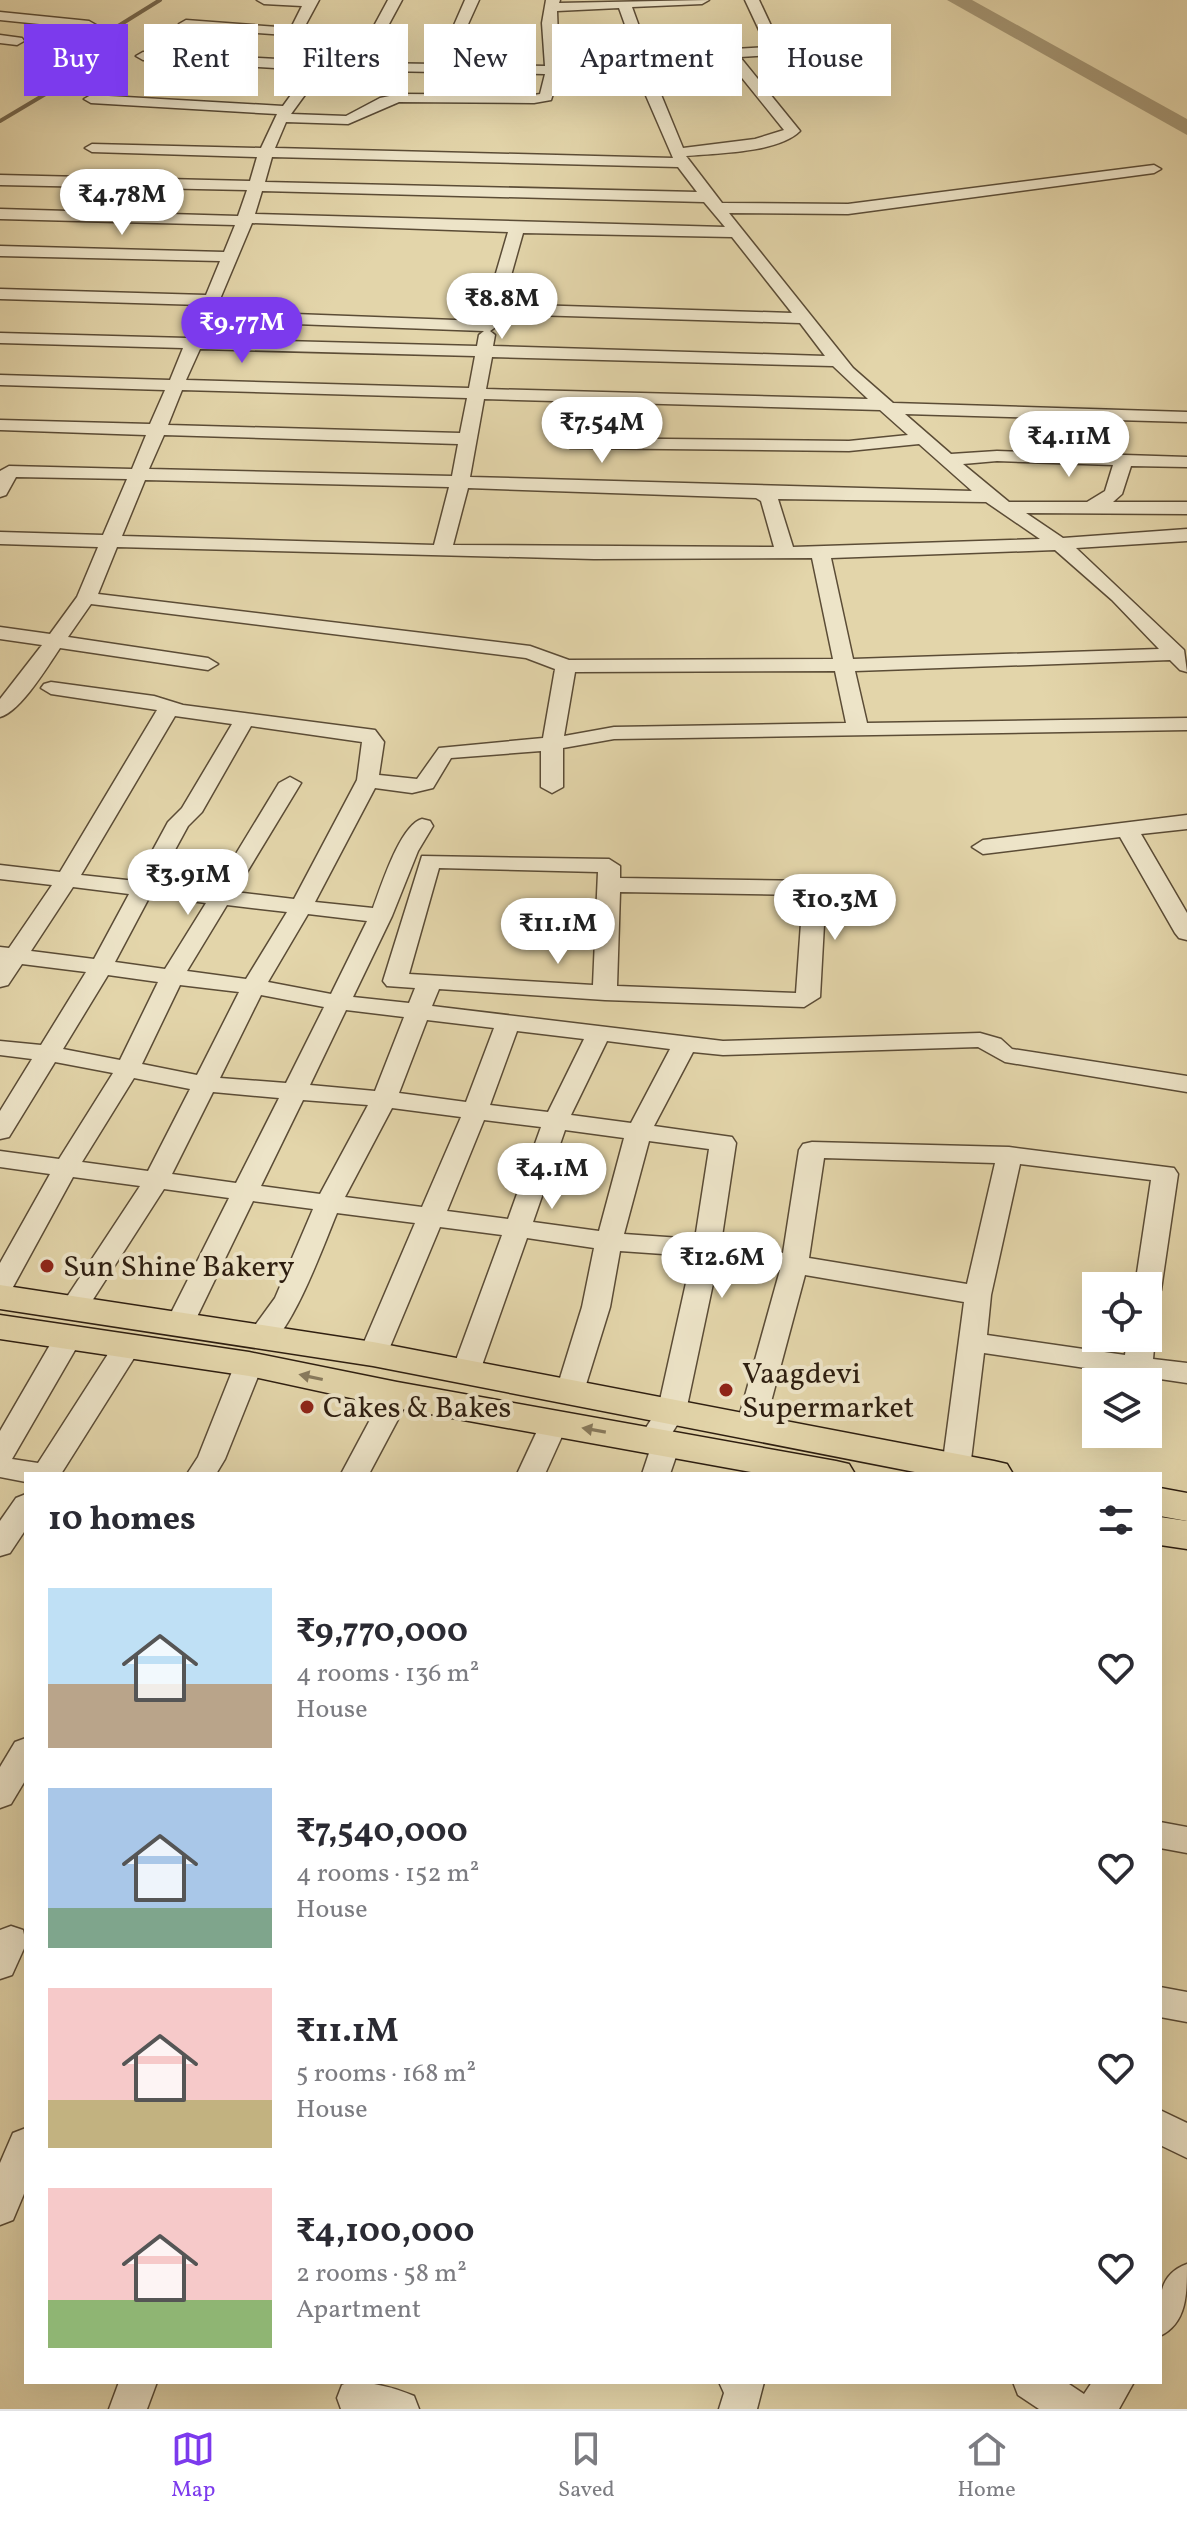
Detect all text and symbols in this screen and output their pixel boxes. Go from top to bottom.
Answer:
chip: Buy [24,24,128,96]
chip: Rent [144,24,258,96]
chip: Filters [274,24,408,96]
chip: New [424,24,536,96]
chip: Apartment [552,24,742,96]
chip: House [758,24,891,96]
pin: ₹4.78M [57,169,187,237]
text: ₹4.78M [78,177,166,213]
pin: ₹8.8M [446,273,558,341]
text: ₹8.8M [465,281,539,317]
pin: ₹9.77M [177,297,307,365]
text: ₹9.77M [199,305,285,341]
pin: ₹7.54M [537,397,667,465]
text: ₹7.54M [560,405,644,441]
pin: ₹4.11M [1004,411,1134,479]
text: ₹4.11M [1027,419,1111,455]
pin: ₹3.91M [123,849,253,917]
text: ₹3.91M [146,857,231,893]
pin: ₹10.3M [770,874,900,942]
text: ₹10.3M [792,882,878,918]
pin: ₹11.1M [493,898,623,966]
text: ₹11.1M [519,906,597,942]
pin: ₹4.1M [496,1143,608,1211]
text: ₹4.1M [515,1151,589,1187]
pin: ₹12.6M [657,1232,787,1300]
text: ₹12.6M [679,1240,765,1276]
place label: Sun Shine Bakery [63,1247,295,1289]
marker: Sun Shine Bakery [38,1257,56,1275]
map controls [1082,1272,1162,1448]
button: locate [1082,1272,1162,1352]
place label: Vaagdevi Supermarket [742,1354,914,1430]
button: layers [1082,1368,1162,1448]
one-way arrow [299,1370,324,1383]
marker: Vaagdevi Supermarket [717,1381,735,1399]
place label: Cakes & Bakes [323,1388,511,1430]
marker: Cakes & Bakes [298,1398,316,1416]
one-way arrow [581,1424,606,1436]
text: 10 homes [48,1497,196,1544]
icon: filters [1094,1498,1138,1542]
text: ₹9,770,000 [296,1609,468,1656]
icon: home [112,1620,208,1716]
icon: heart [1094,1646,1138,1690]
text: 4 rooms · 136 m² [296,1656,479,1692]
text: House [296,1692,368,1728]
text: ₹7,540,000 [296,1809,468,1856]
icon: home [112,1820,208,1916]
icon: heart [1094,1846,1138,1890]
text: 4 rooms · 152 m² [296,1856,479,1892]
text: House [296,1892,368,1928]
text: ₹11.1M [296,2009,398,2056]
icon: home [112,2020,208,2116]
icon: heart [1094,2046,1138,2090]
text: 5 rooms · 168 m² [296,2056,476,2092]
text: House [296,2092,368,2128]
text: ₹4,100,000 [296,2209,475,2256]
icon: home [112,2220,208,2316]
icon: heart [1094,2246,1138,2290]
text: 2 rooms · 58 m² [296,2256,467,2292]
text: Apartment [296,2292,421,2328]
tab: Map [171,2427,215,2506]
tab: Saved [558,2427,615,2506]
tab: Home [957,2427,1016,2506]

